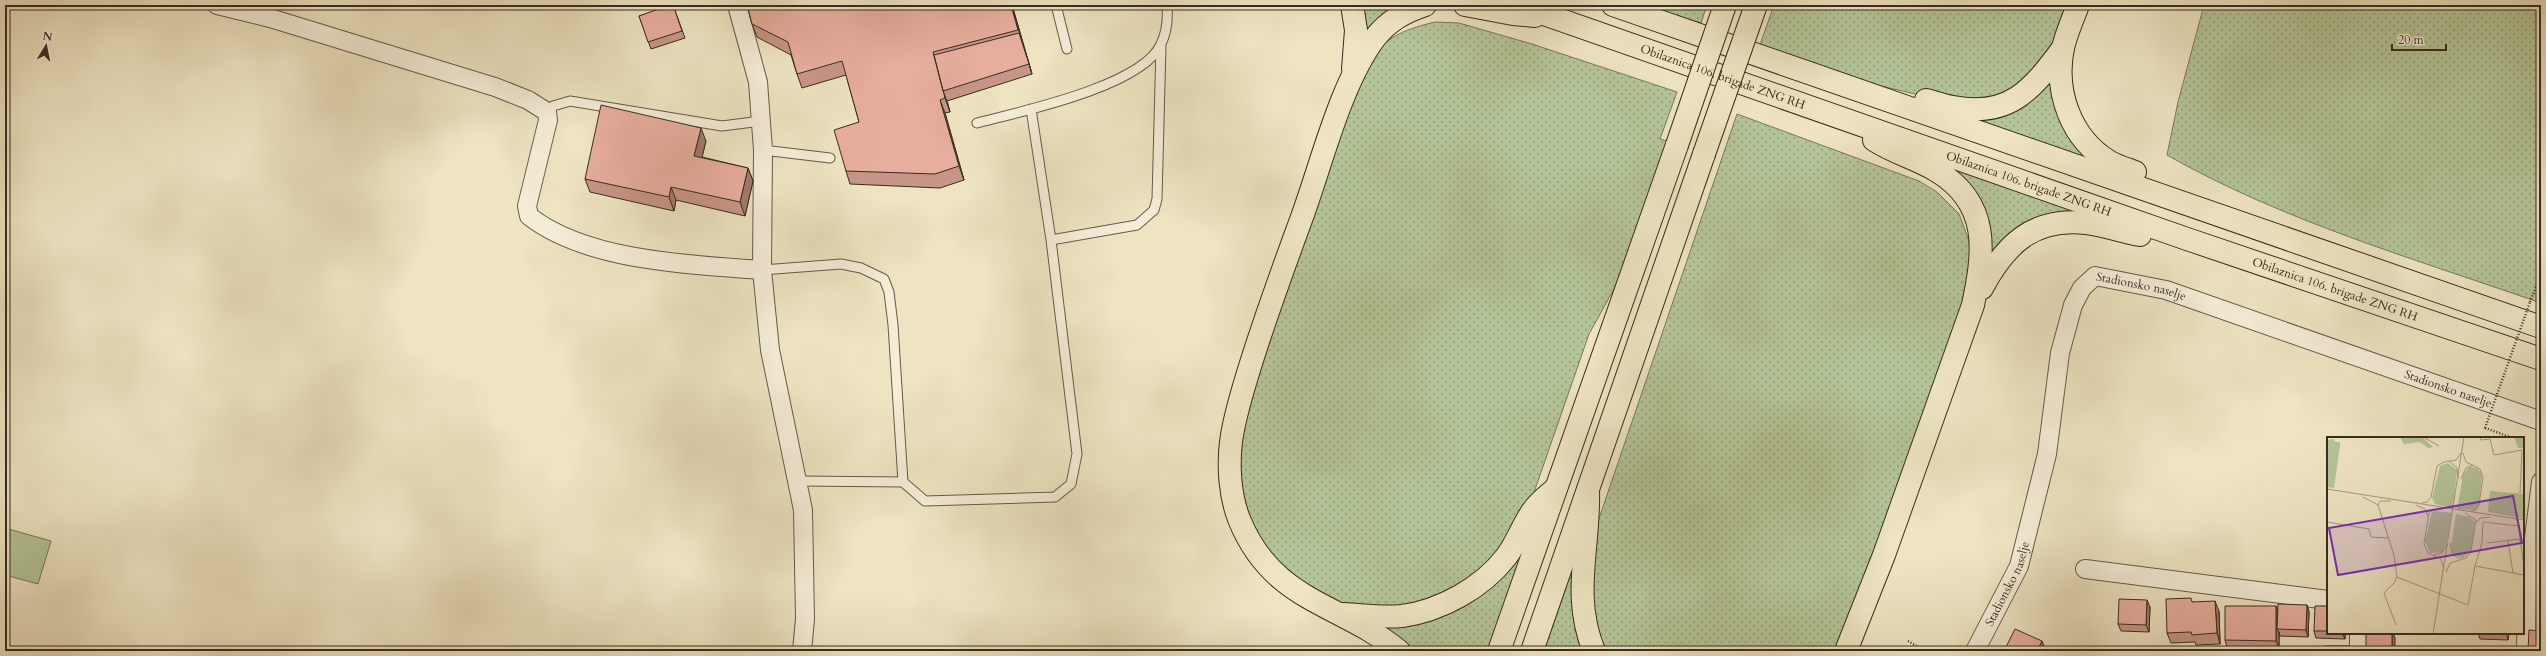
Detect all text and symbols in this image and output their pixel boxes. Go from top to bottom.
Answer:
north arrow [26,26,66,66]
scale bar [2392,26,2446,52]
text: N [42,28,54,45]
text: 20 m [2398,32,2425,48]
street label: Obilaznica 106. brigade ZNG RH [1638,40,1808,113]
street label: Obilaznica 106. brigade ZNG RH [1944,147,2113,220]
street label: Obilaznica 106. brigade ZNG RH [2250,254,2420,325]
street label: Stadionsko naselje [2095,268,2188,304]
street label: Stadionsko naselje [2402,366,2494,411]
inset map [2327,437,2524,634]
street label: Stadionsko naselje [1981,540,2033,629]

